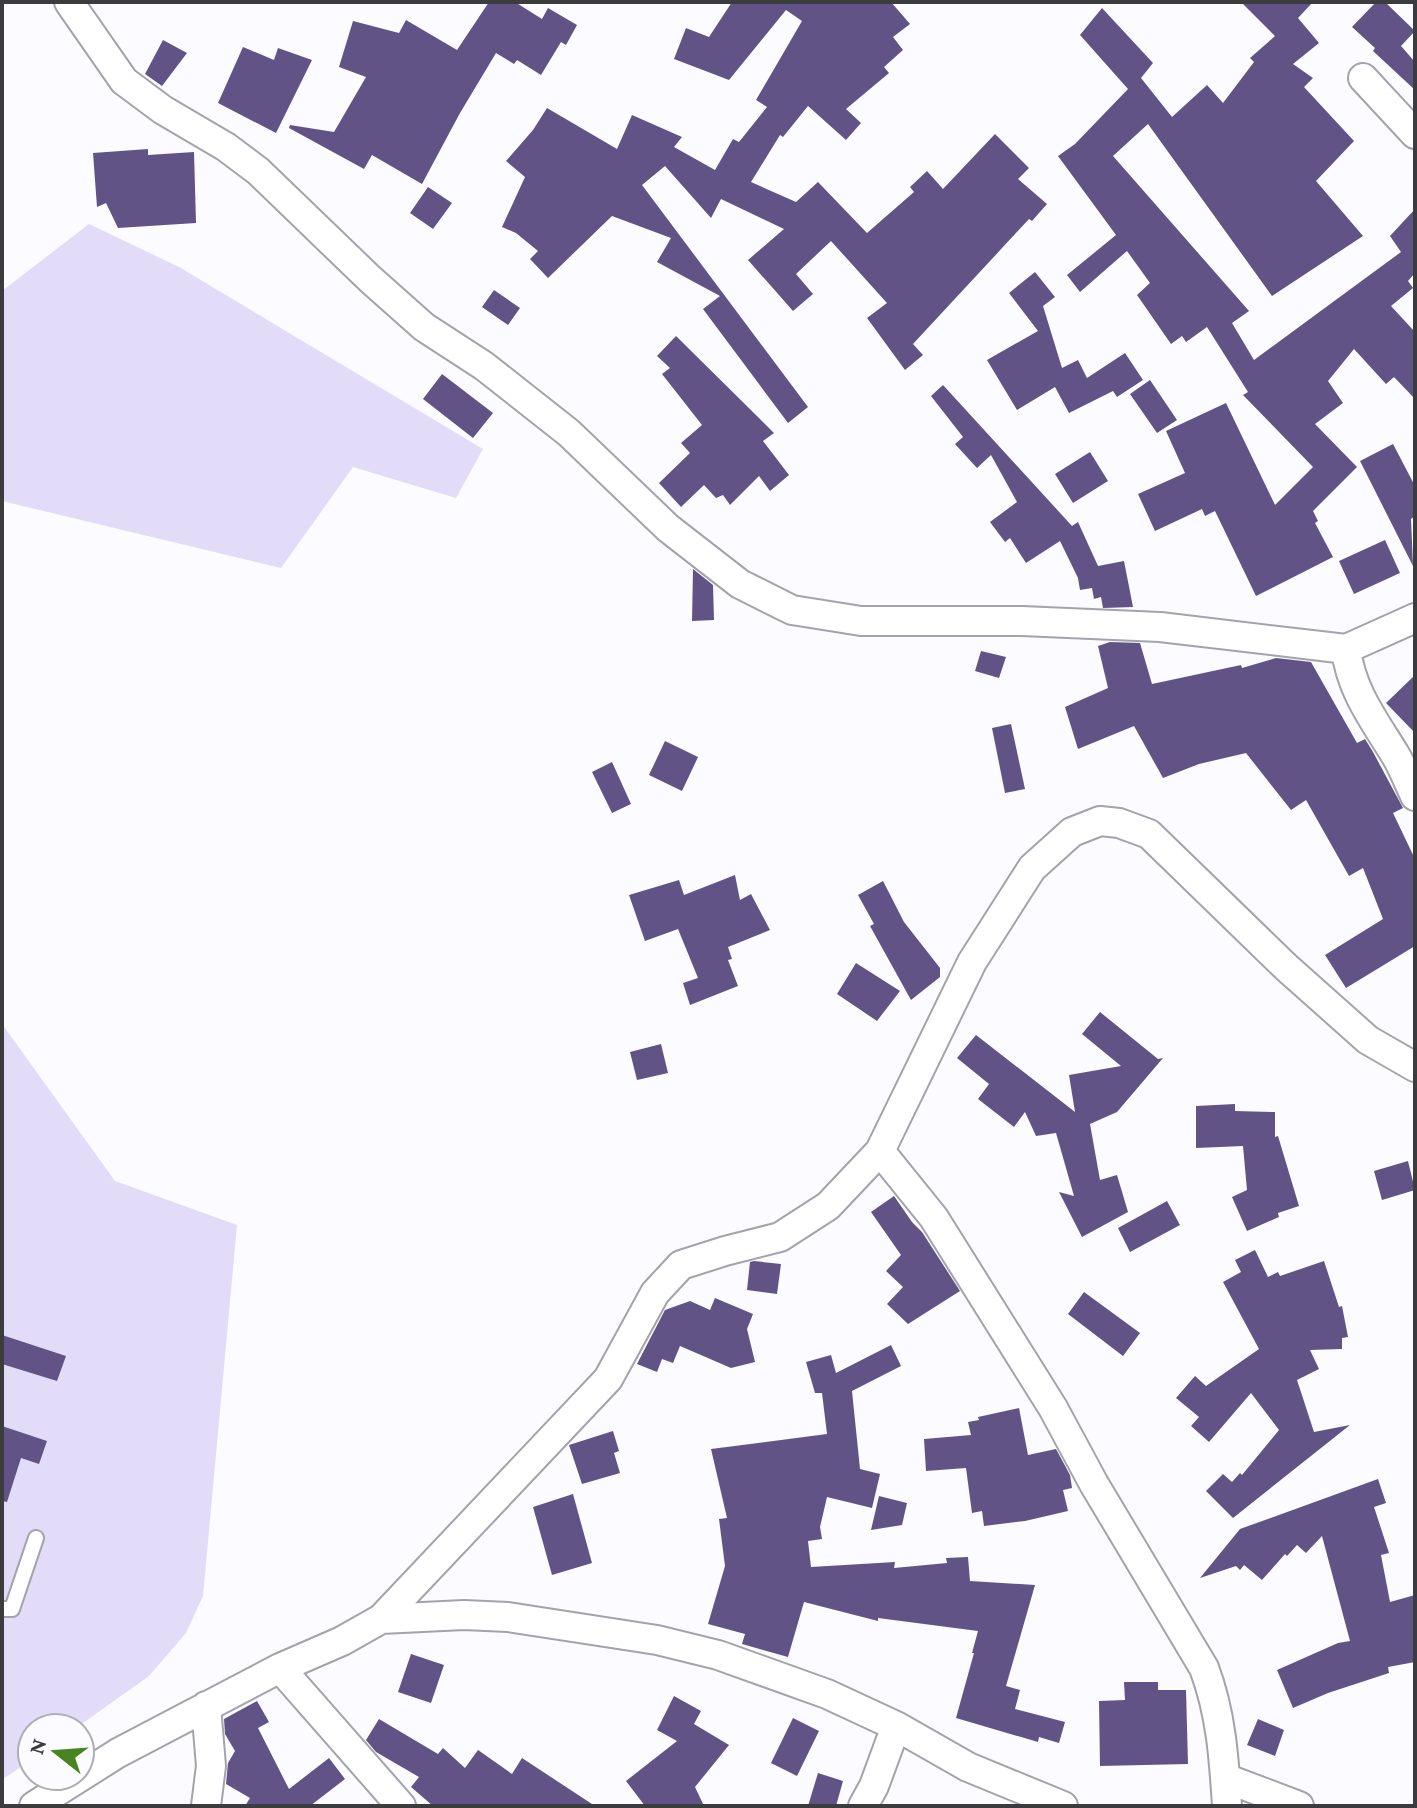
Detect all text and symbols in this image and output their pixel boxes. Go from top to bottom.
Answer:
north arrow [16,1712,96,1792]
text: N [23,1735,51,1757]

